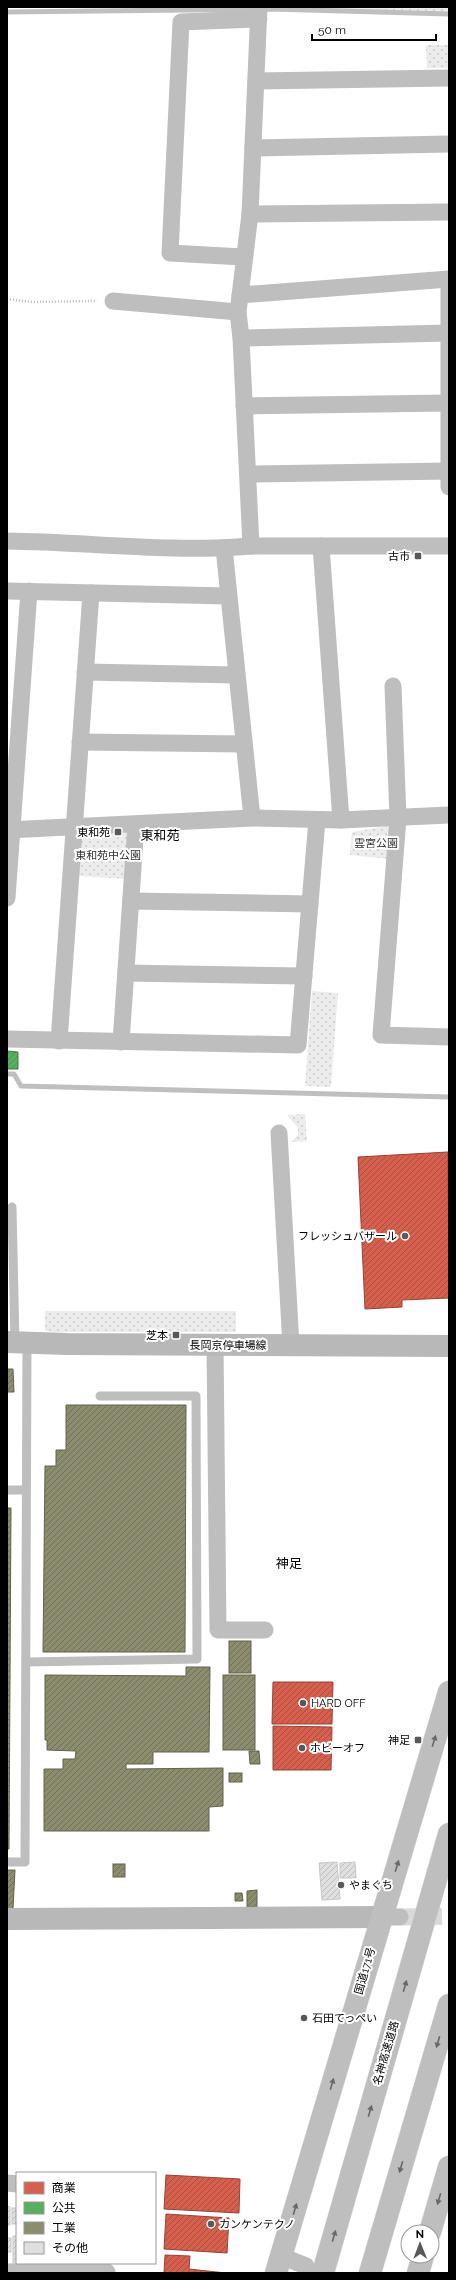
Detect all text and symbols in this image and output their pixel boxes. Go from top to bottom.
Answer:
scale bar [312,16,436,42]
text: 50 m [318,23,346,37]
place label: 古市 [388,550,410,563]
marker: 古市 [413,551,423,561]
place label: 東和苑 [77,826,110,839]
marker: 東和苑 [113,827,123,837]
district label: 東和苑 [140,828,180,843]
park label: 雲宮公園 [354,837,398,850]
park label: 東和苑中公園 [75,849,141,862]
place label: フレッシュバザール [298,1230,397,1243]
marker: フレッシュバザール [400,1231,410,1241]
place label: 芝本 [146,1329,168,1342]
marker: 芝本 [171,1330,181,1340]
street label: 長岡京停車場線 [190,1339,267,1352]
district label: 神足 [276,1556,302,1571]
place label: HARD OFF [311,1697,366,1710]
marker: HARD OFF [298,1698,308,1708]
place label: 神足 [388,1734,410,1747]
marker: 神足 [413,1735,423,1745]
one-way arrow [431,1735,437,1747]
place label: ホビーオフ [310,1742,365,1755]
marker: ホビーオフ [297,1743,307,1753]
one-way arrow [394,1859,400,1871]
place label: やまぐち [349,1879,393,1892]
marker: やまぐち [336,1880,346,1890]
street label: 国道171号 [352,1946,378,1996]
one-way arrow [402,1979,408,1991]
place label: 石田てっぺい [312,2012,377,2025]
marker: 石田てっぺい [299,2013,309,2023]
street label: 名神高速道路 [371,2019,401,2087]
one-way arrow [435,2037,441,2049]
one-way arrow [329,2078,335,2090]
one-way arrow [367,2104,373,2117]
one-way arrow [398,2161,404,2173]
legend [16,2172,156,2264]
text: 商業 [52,2181,76,2195]
one-way arrow [436,2194,442,2206]
text: 公共 [52,2201,76,2215]
one-way arrow [292,2202,298,2214]
place label: カンケンテクノ [219,2218,295,2231]
marker: カンケンテクノ [206,2219,216,2229]
text: 工業 [52,2221,76,2235]
north arrow [400,2224,440,2264]
text: N [416,2228,424,2241]
one-way arrow [331,2229,337,2241]
text: その他 [52,2241,88,2255]

